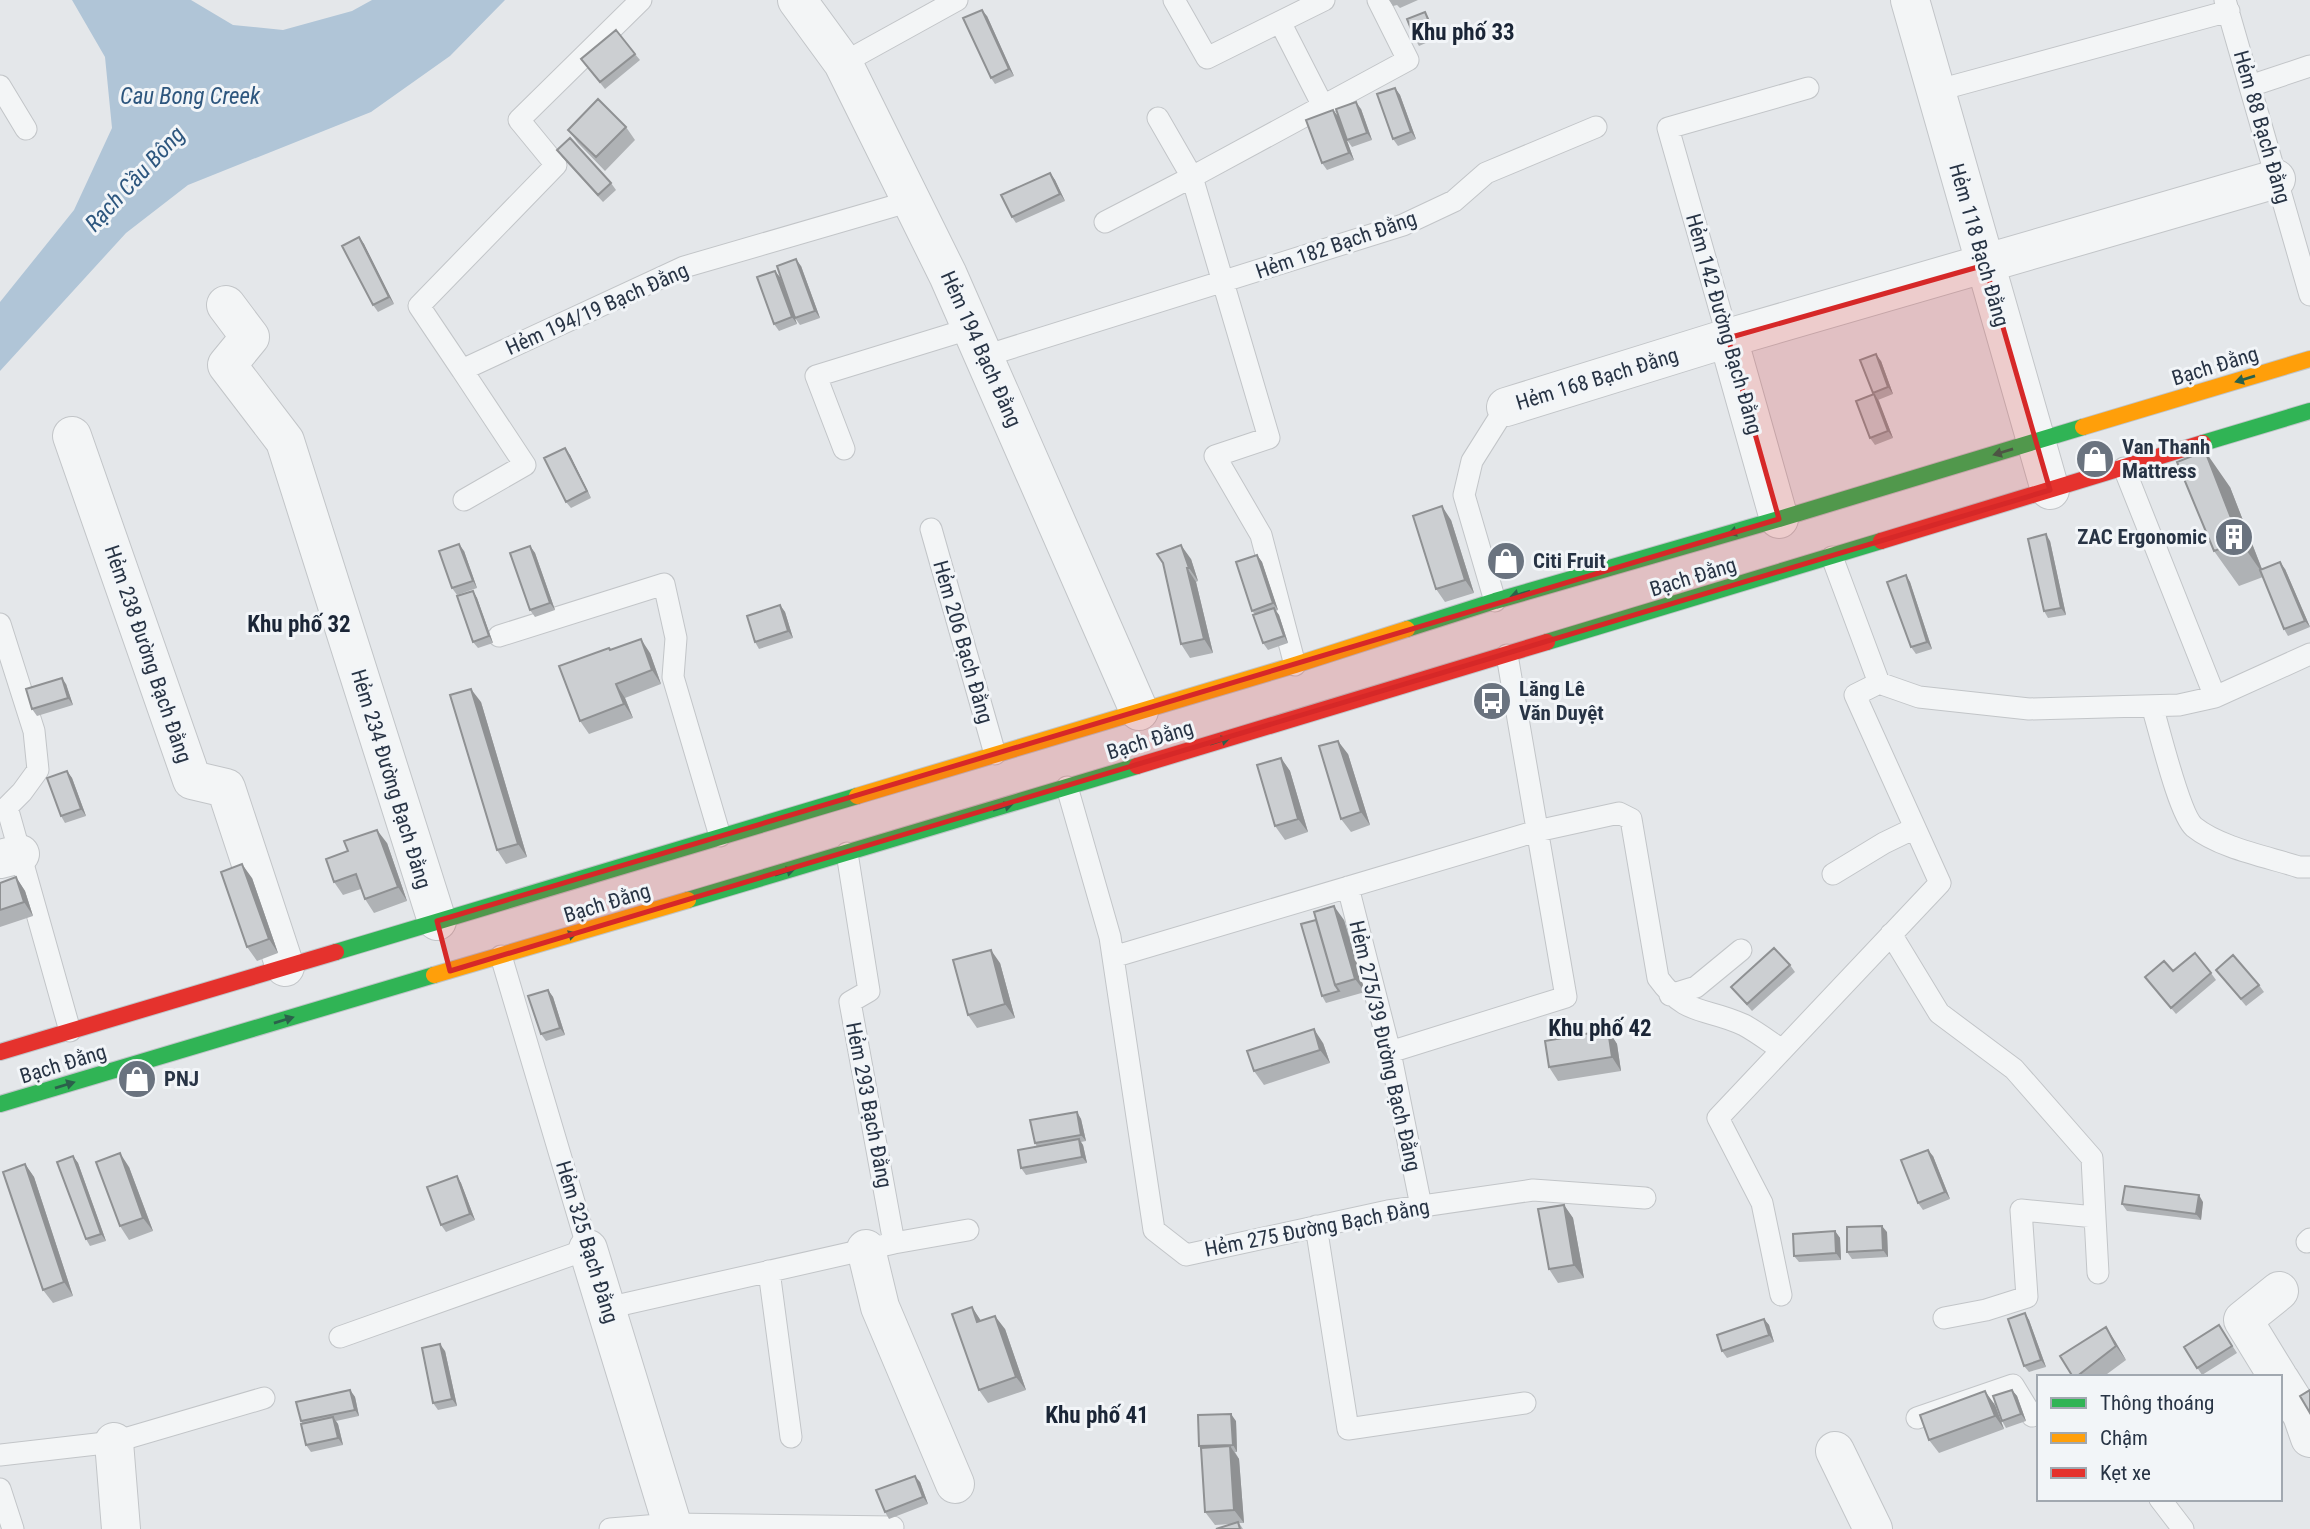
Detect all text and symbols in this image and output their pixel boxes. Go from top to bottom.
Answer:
district label: Khu phố 33 [1411,19,1515,46]
street label: Hẻm 88 Bạch Đằng [2229,48,2295,206]
water label: Cau Bong Creek [120,83,261,110]
water label: Rạch Cầu Bông [80,121,190,237]
street label: Hẻm 118 Bạch Đằng [1944,161,2014,329]
street label: Hẻm 182 Bạch Đằng [1252,206,1420,284]
street label: Hẻm 142 Đường Bạch Đằng [1681,211,1767,437]
street label: Hẻm 194/19 Bạch Đằng [502,258,692,360]
street label: Hẻm 194 Bạch Đằng [936,267,1026,431]
street label: Bạch Đằng [2169,342,2261,390]
street label: Hẻm 168 Bạch Đằng [1513,343,1681,415]
one-way arrow [2234,375,2255,385]
place label: Van Thanh Mattress [2122,435,2210,483]
shop icon: Van Thanh Mattress [2074,438,2116,480]
one-way arrow [1993,447,2014,457]
building icon: ZAC Ergonomic [2213,516,2255,558]
place label: ZAC Ergonomic [2077,525,2207,549]
one-way arrow [1728,526,1749,536]
shop icon: Citi Fruit [1485,540,1527,582]
street label: Hẻm 238 Đường Bạch Đằng [99,542,197,766]
place label: Citi Fruit [1533,549,1606,573]
street label: Bạch Đằng [1647,553,1739,601]
street label: Hẻm 206 Bạch Đằng [928,558,998,726]
one-way arrow [1509,589,1531,600]
district label: Khu phố 32 [247,611,351,638]
street label: Hẻm 234 Đường Bạch Đằng [346,666,436,892]
place label: Lăng Lê Văn Duyệt [1519,677,1604,725]
bus stop icon: Lăng Lê Văn Duyệt [1471,680,1513,722]
street label: Bạch Đằng [1104,716,1196,764]
one-way arrow [1210,735,1231,745]
one-way arrow [992,801,1013,811]
one-way arrow [774,866,795,876]
street label: Bạch Đằng [561,879,653,927]
street label: Hẻm 275/39 Đường Bạch Đằng [1344,918,1426,1174]
one-way arrow [556,931,577,941]
one-way arrow [273,1015,294,1025]
district label: Khu phố 42 [1548,1015,1652,1042]
street label: Hẻm 293 Bạch Đằng [841,1020,897,1190]
street label: Bạch Đằng [17,1040,109,1088]
shop icon: PNJ [116,1058,158,1100]
place label: PNJ [164,1067,199,1091]
one-way arrow [55,1079,76,1089]
street label: Hẻm 325 Bạch Đằng [551,1158,623,1326]
street label: Hẻm 275 Đường Bạch Đằng [1203,1194,1431,1262]
legend [2037,1375,2282,1501]
text: Thông thoáng [2100,1391,2214,1415]
district label: Khu phố 41 [1045,1402,1149,1429]
text: Chậm [2100,1426,2148,1450]
text: Kẹt xe [2100,1461,2151,1485]

